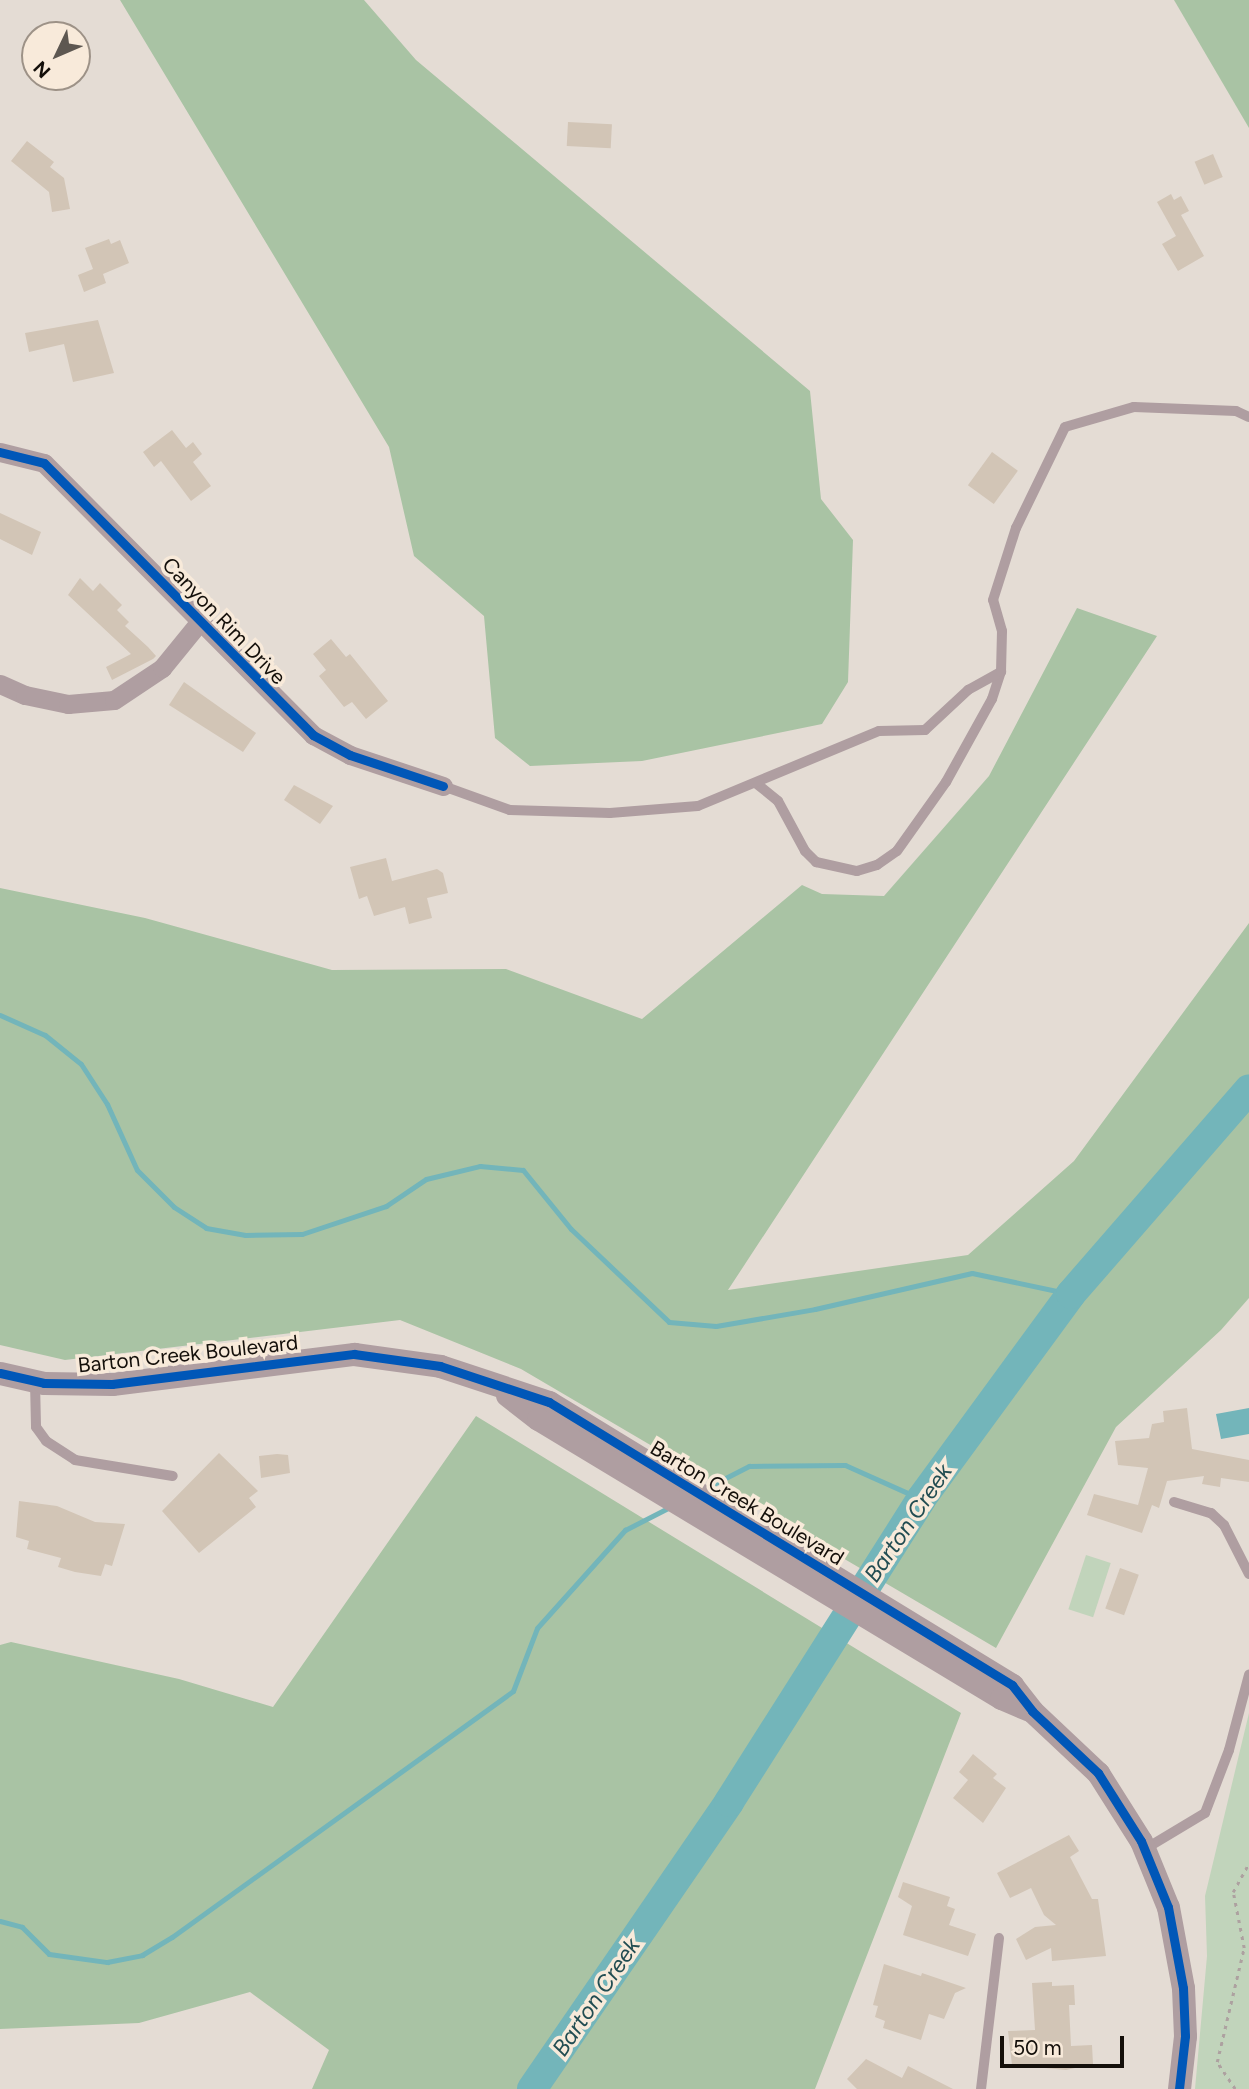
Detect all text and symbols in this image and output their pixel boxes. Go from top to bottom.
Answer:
north arrow [21,21,91,91]
text: N [29,56,55,83]
street label: Canyon Rim Drive [157,552,291,690]
street label: Barton Creek Boulevard [77,1330,299,1378]
street label: Barton Creek Boulevard [646,1435,848,1571]
water label: Barton Creek [858,1459,958,1587]
water label: Barton Creek [546,1933,646,2061]
scale bar [1004,2022,1128,2066]
text: 50 m [1013,2035,1062,2060]

